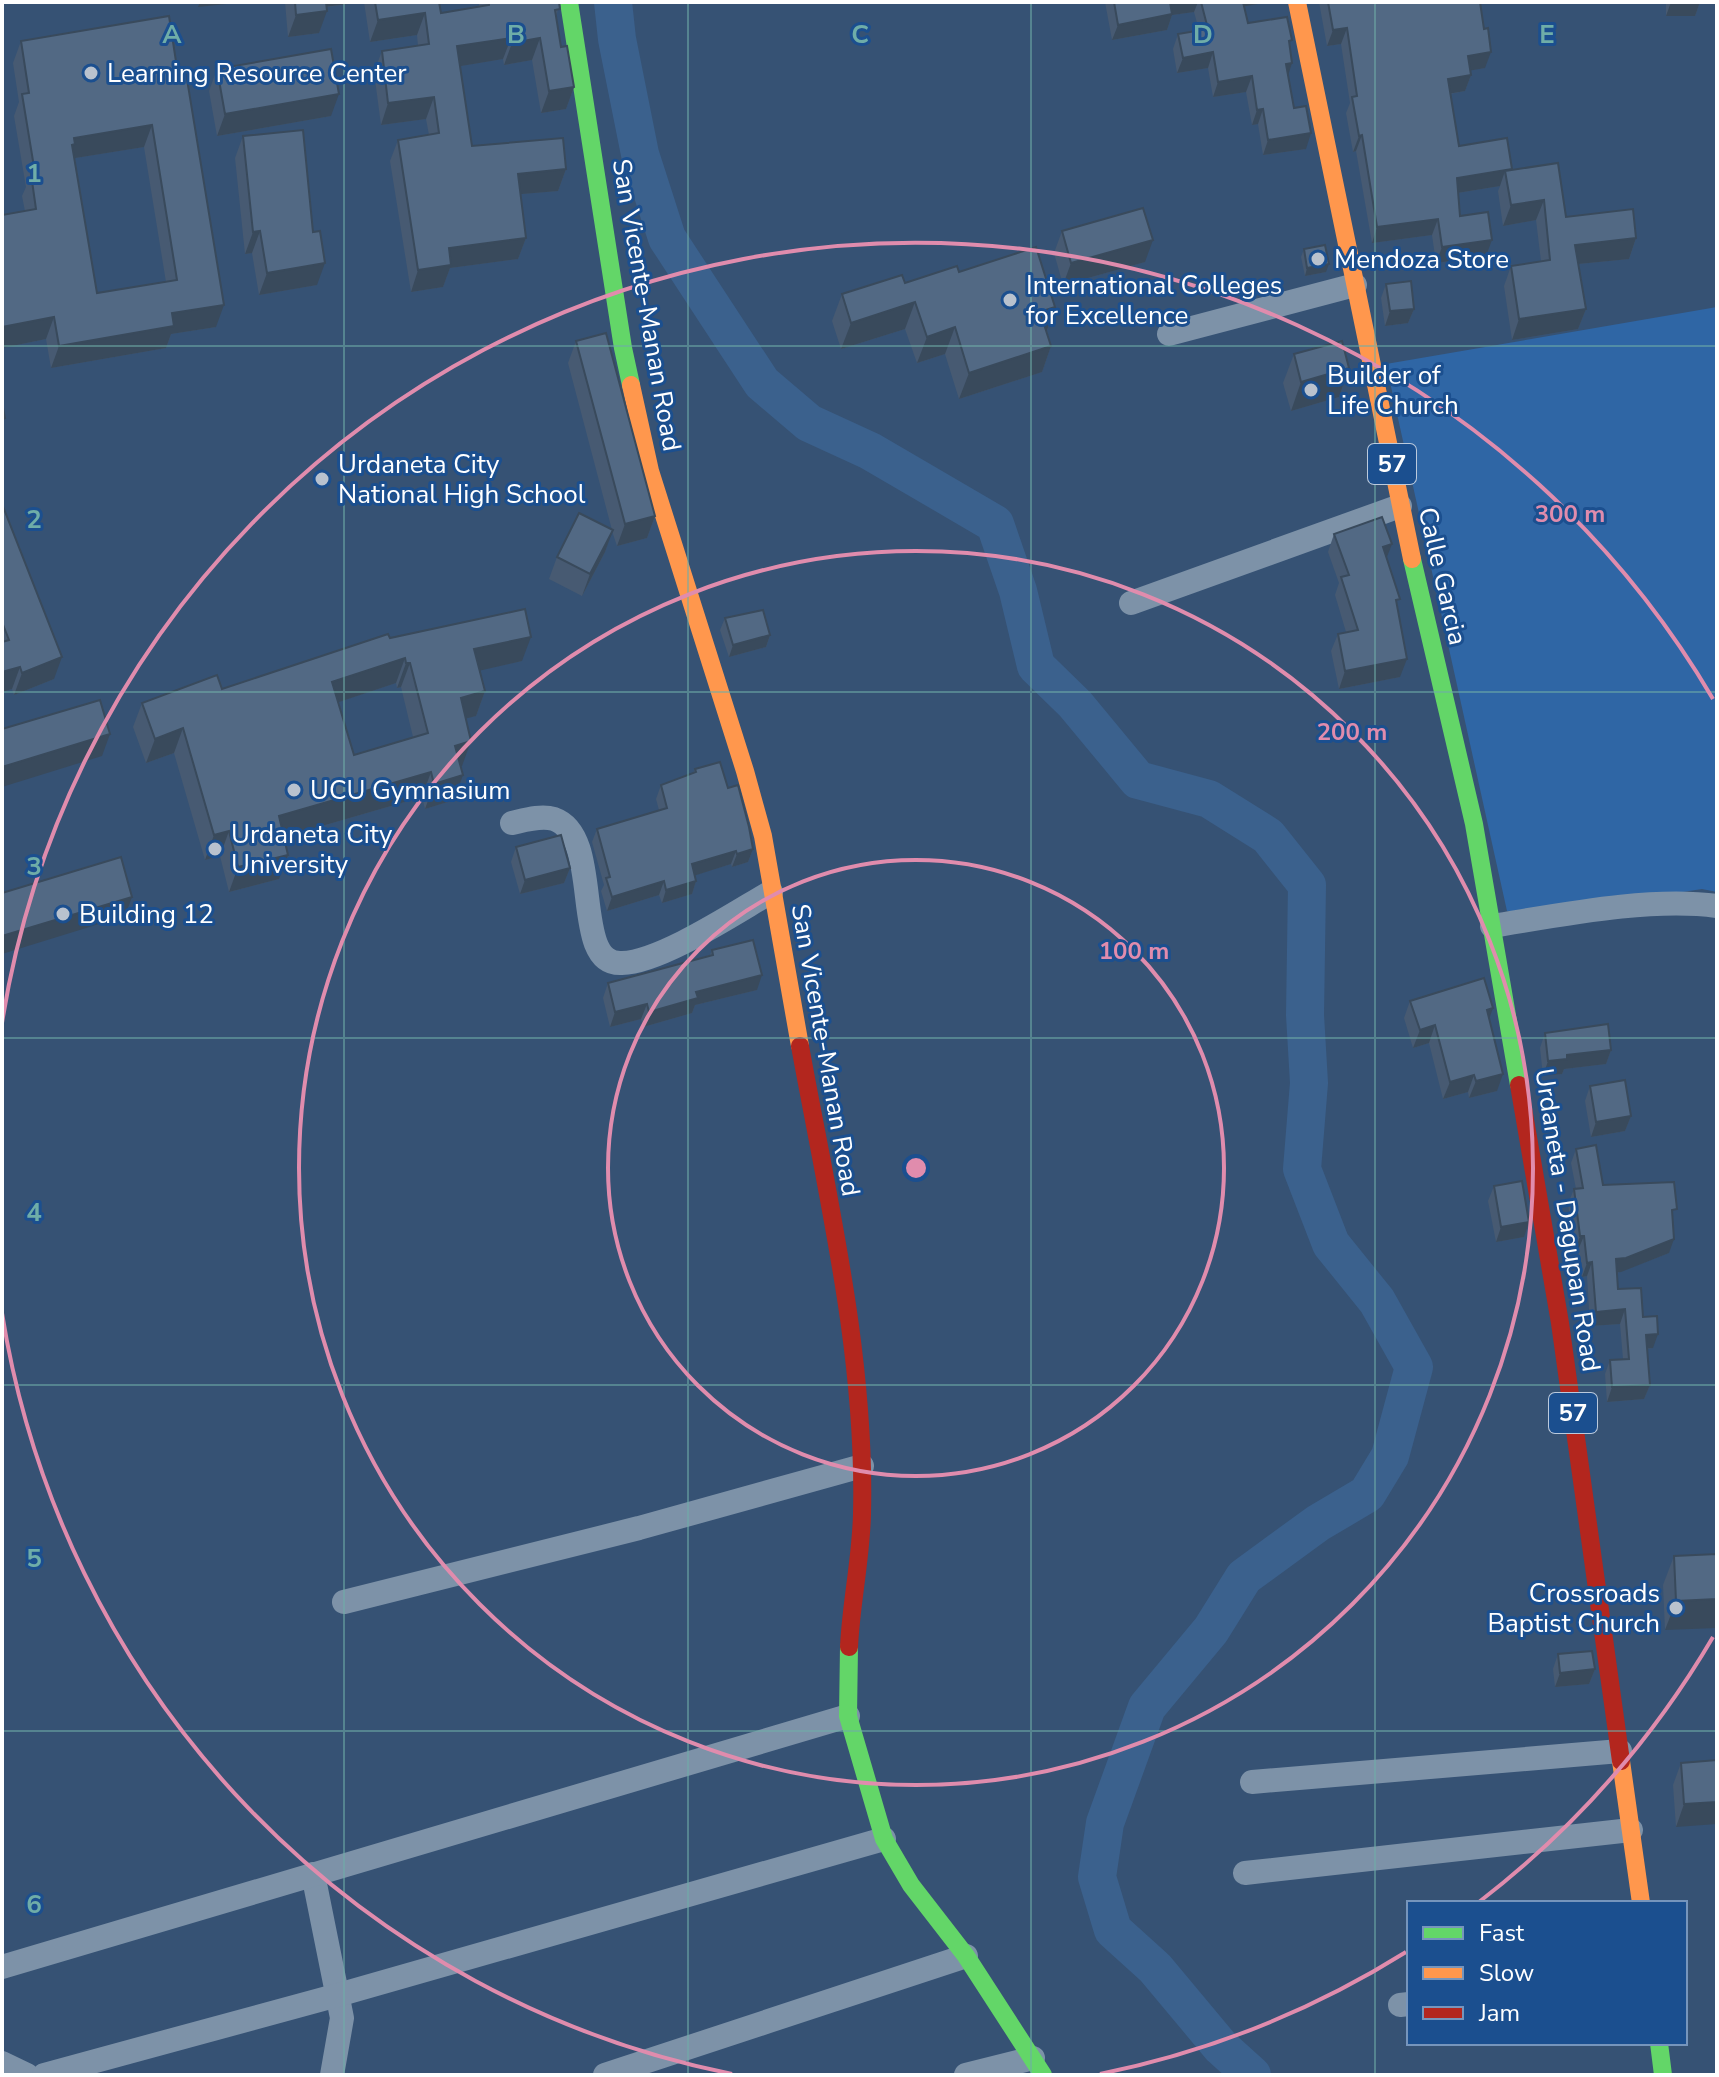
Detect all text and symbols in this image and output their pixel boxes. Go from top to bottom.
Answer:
text: A [162,17,182,52]
text: B [507,17,525,52]
text: C [851,17,869,52]
text: D [1193,17,1213,52]
text: E [1539,17,1555,52]
place label: Learning Resource Center [107,56,407,91]
marker: Learning Resource Center [82,64,100,82]
text: 1 [26,156,42,191]
street label: San Vicente-Manan Road [604,156,689,454]
place label: Mendoza Store [1334,242,1509,277]
marker: Mendoza Store [1309,250,1327,268]
place label: International Colleges for Excellence [1026,268,1282,333]
marker: International Colleges for Excellence [1001,291,1019,309]
place label: Builder of Life Church [1327,358,1459,423]
marker: Builder of Life Church [1302,381,1320,399]
road number: 57 [1368,444,1416,484]
place label: Urdaneta City National High School [338,447,586,512]
marker: Urdaneta City National High School [313,470,331,488]
text: 300 m [1535,498,1605,530]
text: 2 [26,502,42,537]
street label: Calle Garcia [1410,504,1475,648]
text: 200 m [1317,716,1387,748]
place label: UCU Gymnasium [310,773,510,808]
marker: UCU Gymnasium [285,781,303,799]
place label: Urdaneta City University [231,817,393,882]
marker: Urdaneta City University [206,840,224,858]
text: 3 [26,849,42,884]
place label: Building 12 [79,897,214,932]
street label: San Vicente-Manan Road [783,901,868,1199]
marker: Building 12 [54,905,72,923]
text: 100 m [1099,935,1169,967]
street label: Urdaneta - Dagupan Road [1526,1066,1609,1374]
centre of rings [902,1154,930,1182]
text: 4 [26,1195,42,1230]
road number: 57 [1549,1393,1597,1433]
text: 5 [26,1541,42,1576]
place label: Crossroads Baptist Church [1488,1576,1660,1641]
marker: Crossroads Baptist Church [1667,1599,1685,1617]
text: 6 [26,1887,42,1922]
legend [1407,1901,1687,2045]
text: Fast [1479,1917,1525,1949]
text: Slow [1479,1957,1534,1989]
text: Jam [1478,1997,1520,2029]

